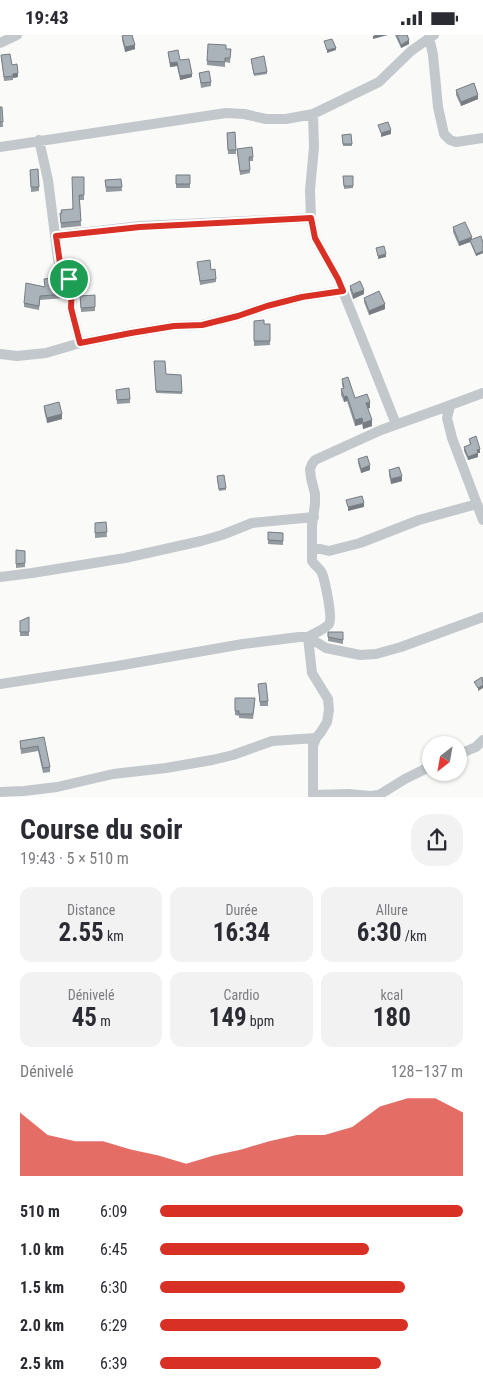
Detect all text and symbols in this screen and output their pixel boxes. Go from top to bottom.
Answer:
text: 19:43 [25,6,69,29]
pin [48,258,90,300]
icon: arrive [55,265,83,293]
north arrow [422,736,468,781]
map controls [422,736,467,781]
text: Course du soir [20,813,183,846]
button: share [411,814,463,866]
text: 19:43 · 5 × 510 m [20,849,129,868]
text: Distance [67,902,115,918]
text: Durée [225,902,258,918]
text: Allure [376,902,408,918]
text: 2.55 [59,918,104,947]
text: 16:34 [213,918,270,947]
text: 6:30 [357,918,402,947]
text: km [104,928,124,944]
text: /km [402,928,427,944]
text: Dénivelé [68,987,115,1003]
text: Cardio [224,987,259,1003]
text: kcal [381,987,403,1003]
text: 45 [72,1003,97,1032]
text: 149 [209,1003,247,1032]
text: 180 [373,1003,411,1032]
text: m [97,1013,111,1029]
text: bpm [247,1013,274,1029]
text: Dénivelé [20,1062,73,1081]
text: 128–137 m [391,1062,463,1081]
text: 510 m [20,1202,60,1221]
text: 6:09 [100,1202,127,1221]
text: 1.0 km [20,1240,64,1259]
text: 6:45 [100,1240,127,1259]
text: 1.5 km [20,1278,64,1297]
text: 6:30 [100,1278,127,1297]
text: 2.0 km [20,1316,64,1335]
text: 6:29 [100,1316,127,1335]
text: 2.5 km [20,1354,64,1373]
text: 6:39 [100,1354,127,1373]

